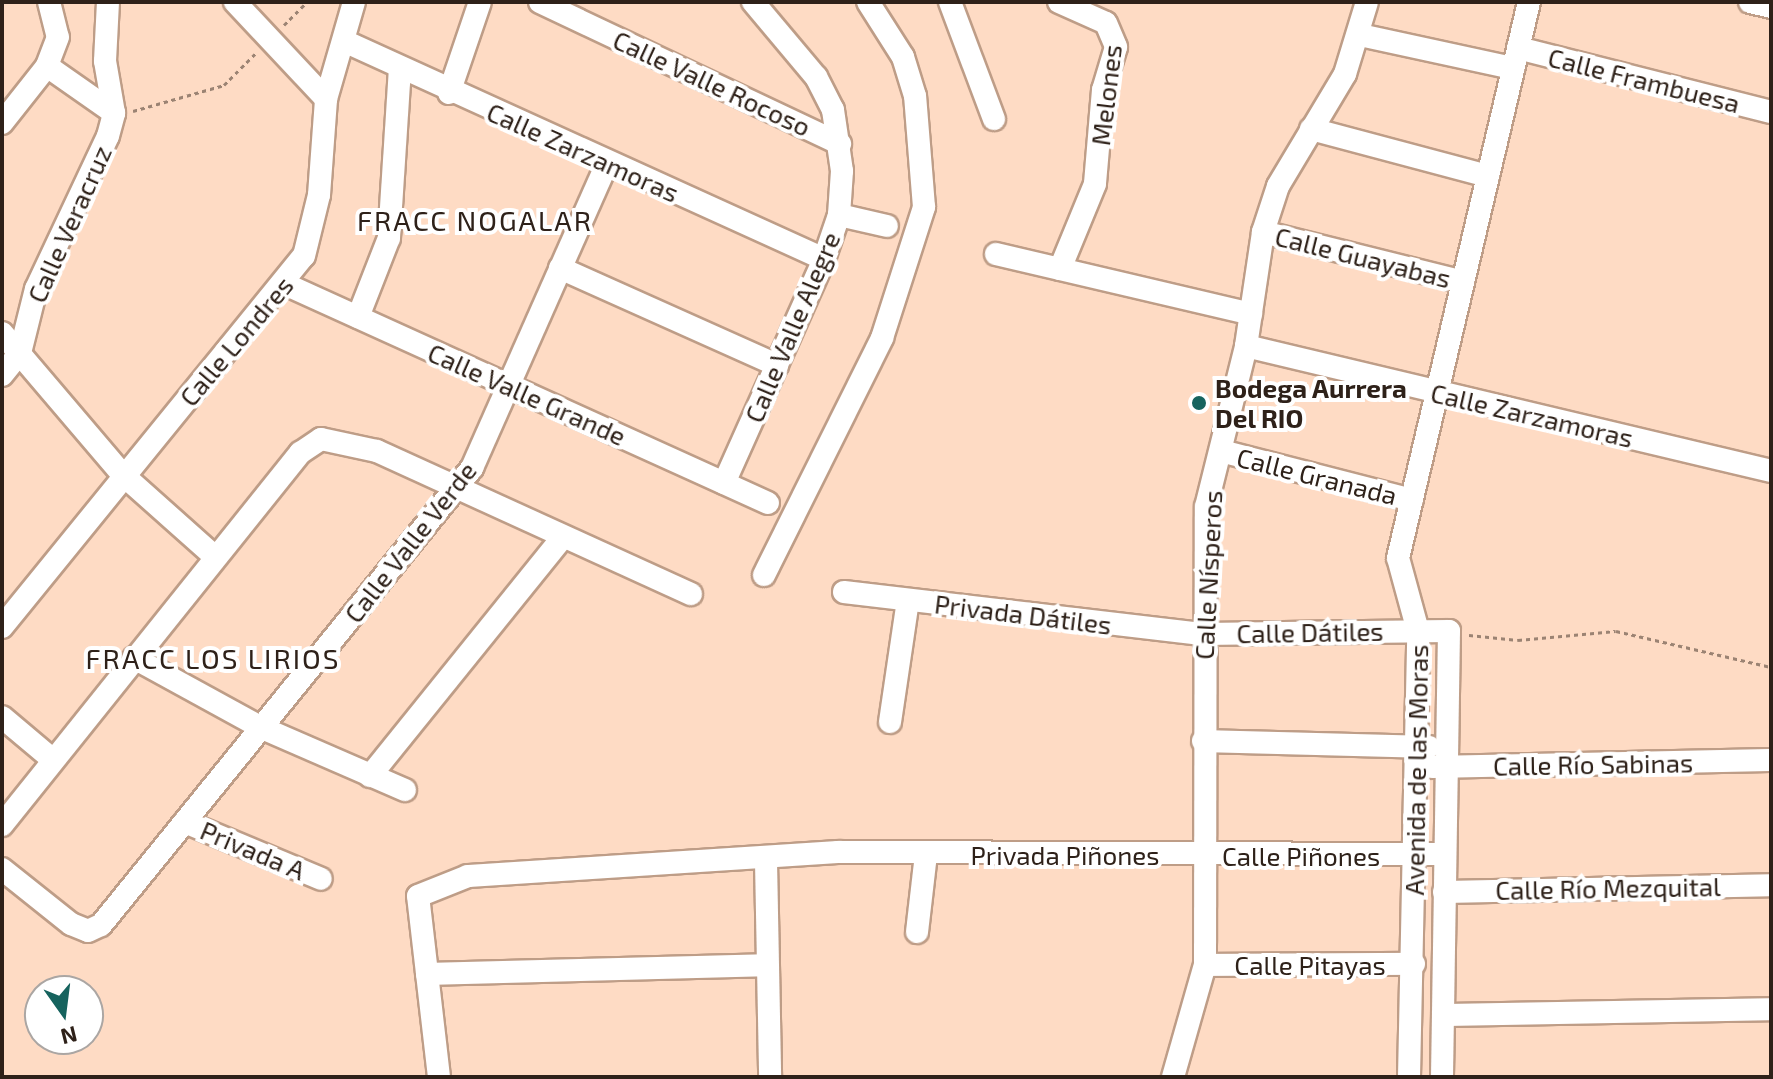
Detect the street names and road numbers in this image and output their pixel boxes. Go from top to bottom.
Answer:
street label: Calle Valle Rocoso [608,23,816,143]
street label: Calle Frambuesa [1545,41,1743,119]
street label: Melones [1084,43,1128,147]
street label: Calle Zarzamoras [482,96,684,208]
street label: Calle Veracruz [20,140,118,308]
street label: Calle Guayabas [1272,220,1454,294]
street label: Calle Valle Alegre [738,226,846,428]
street label: Calle Londres [173,270,299,412]
street label: Calle Valle Grande [423,336,631,452]
street label: Calle Zarzamoras [1428,377,1636,453]
street label: Calle Granada [1234,441,1400,511]
street label: Calle Valle Verde [337,455,483,629]
street label: Calle Nísperos [1188,490,1228,660]
street label: Privada Dátiles [933,588,1113,640]
street label: Calle Dátiles [1236,615,1384,649]
street label: Avenida de las Moras [1398,644,1434,896]
street label: Calle Río Sabinas [1493,747,1693,781]
street label: Privada A [196,814,310,886]
street label: Privada Piñones [970,839,1160,871]
street label: Calle Piñones [1222,840,1380,872]
street label: Calle Río Mezquital [1495,870,1721,906]
street label: Calle Pitayas [1234,949,1386,981]

